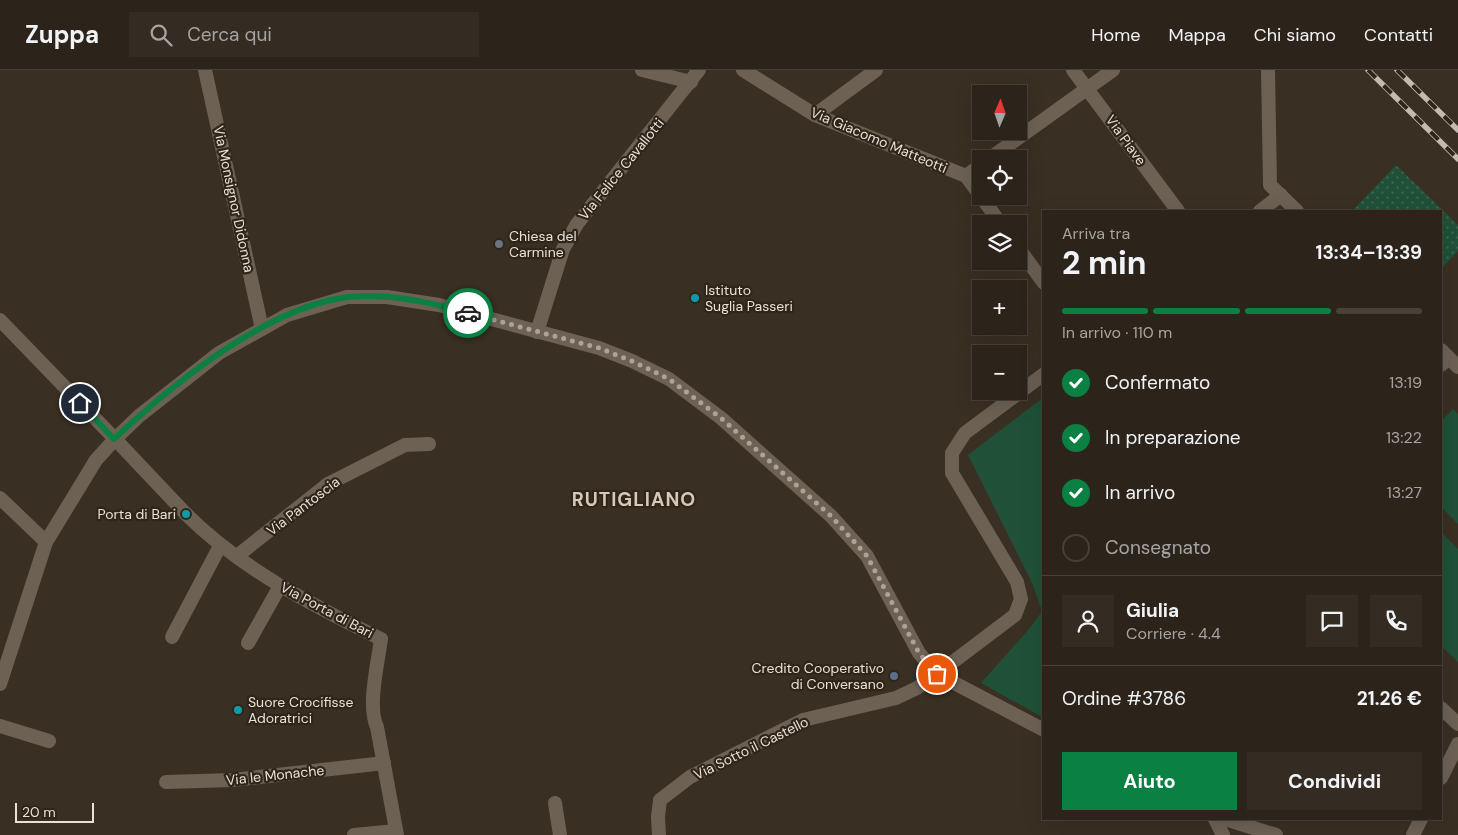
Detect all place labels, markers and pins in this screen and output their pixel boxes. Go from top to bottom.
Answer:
place label: Chiesa del Carmine [509,227,577,261]
marker: Chiesa del Carmine [493,238,505,250]
place label: Istituto Suglia Passeri [705,281,793,315]
marker: Istituto Suglia Passeri [689,292,701,304]
pin [59,382,101,424]
place label: Porta di Bari [98,505,176,523]
marker: Porta di Bari [180,508,192,520]
pin [916,653,958,695]
place label: Credito Cooperativo di Conversano [752,659,884,693]
marker: Credito Cooperativo di Conversano [888,670,900,682]
place label: Suore Crocifisse Adoratrici [248,693,354,727]
marker: Suore Crocifisse Adoratrici [232,704,244,716]

